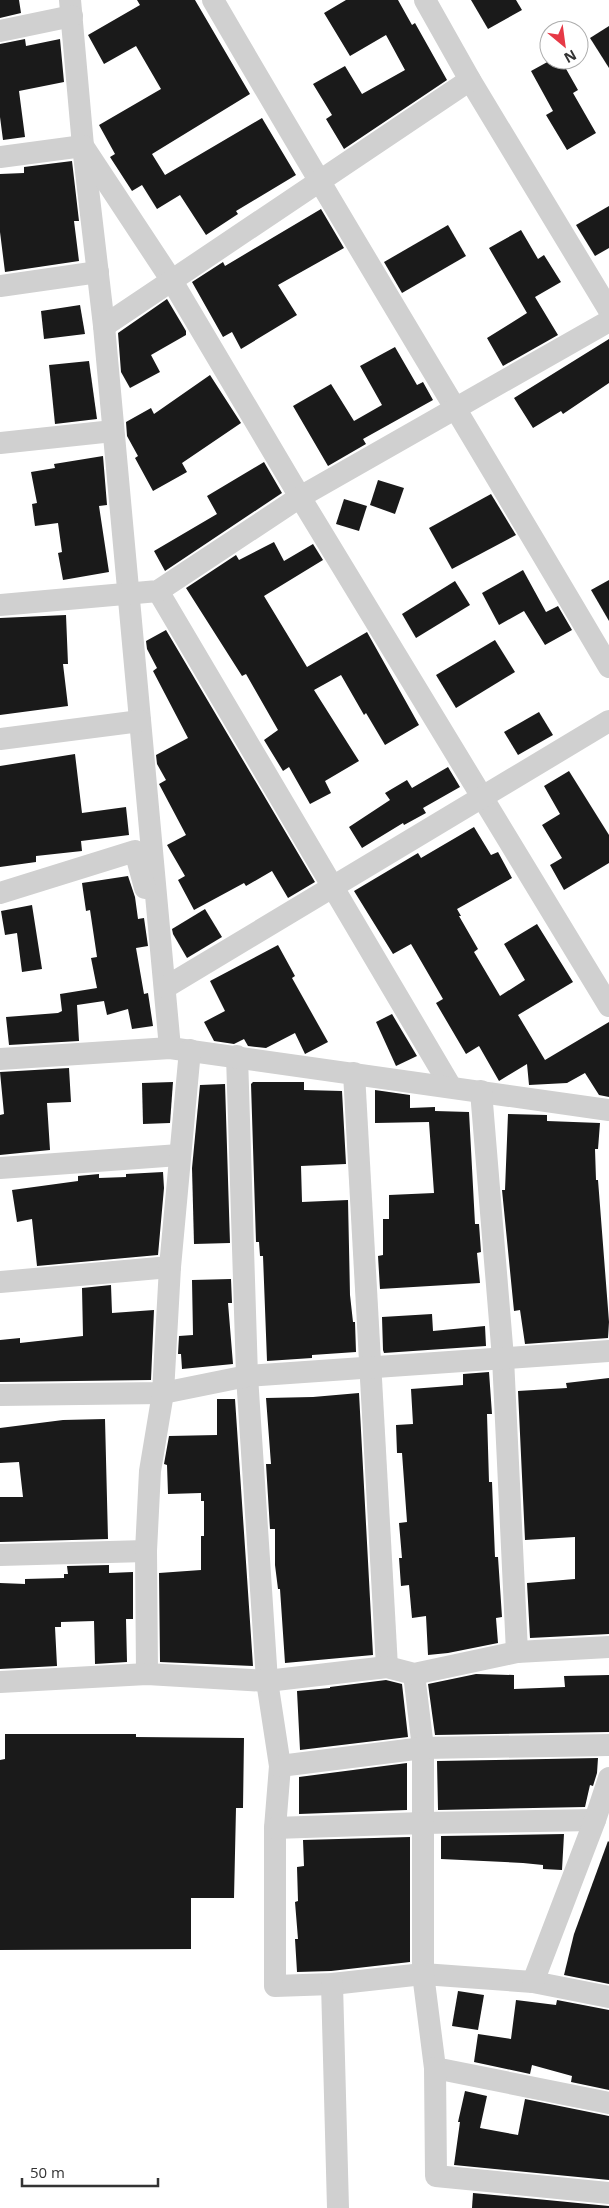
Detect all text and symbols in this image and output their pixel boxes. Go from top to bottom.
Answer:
north arrow [539,20,589,70]
text: N [561,46,580,68]
scale bar [22,2156,159,2188]
text: 50 m [30,2162,65,2182]

